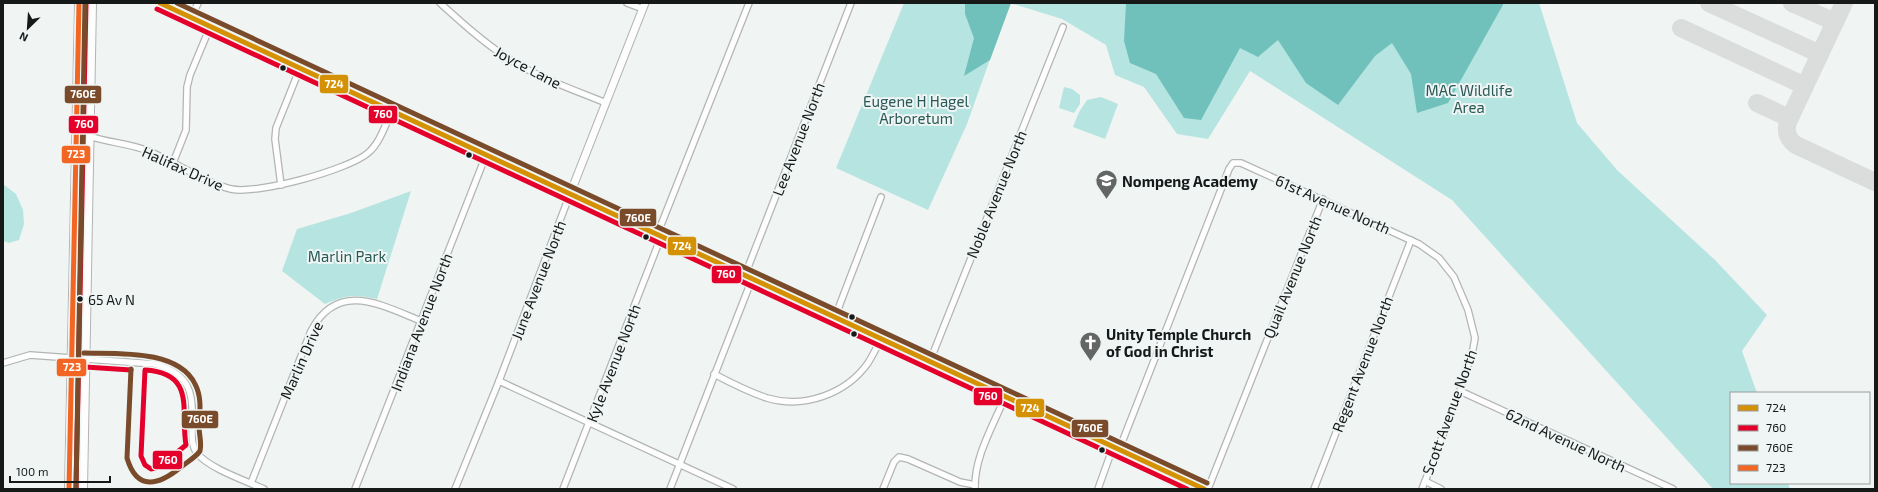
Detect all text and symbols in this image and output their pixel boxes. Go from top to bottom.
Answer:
north arrow [8,8,48,48]
text: N [17,30,30,45]
street label: Joyce Lane [492,42,564,92]
unlabelled marker [278,63,288,73]
line badge: 724 [319,74,349,94]
text: 724 [324,77,344,90]
street label: Lee Avenue North [768,80,828,198]
park label: MAC Wildlife Area [1426,81,1512,116]
line badge: 760E [64,85,102,104]
text: 760E [70,87,96,100]
park label: Eugene H Hagel Arboretum [863,92,969,127]
line badge: 760 [368,105,398,124]
text: 760 [373,107,393,120]
line badge: 760 [68,115,99,134]
text: 760 [74,117,94,130]
street label: Noble Avenue North [962,127,1030,261]
street label: Halifax Drive [139,142,227,194]
line badge: 723 [61,145,91,164]
text: 723 [67,147,85,160]
unlabelled marker [464,150,474,160]
school or university icon: Nompeng Academy [1094,168,1120,201]
street label: 61st Avenue North [1273,171,1393,237]
place label: Nompeng Academy [1122,172,1259,191]
line badge: 760E [619,208,657,227]
text: 760E [625,211,651,224]
street label: Quail Avenue North [1259,213,1326,341]
street label: June Avenue North [507,218,569,342]
unlabelled marker [641,232,651,242]
line badge: 724 [667,236,697,256]
text: 724 [672,239,692,252]
park label: Marlin Park [308,247,387,265]
street label: Indiana Avenue North [386,250,456,394]
line badge: 760 [711,265,742,284]
text: 760 [716,267,736,280]
place label: 65 Av N [88,291,135,308]
street label: Regent Avenue North [1328,293,1396,435]
marker: 65 Av N [75,294,85,304]
street label: Kyle Avenue North [582,301,644,425]
unlabelled marker [847,312,857,322]
street label: Marlin Drive [276,318,326,402]
place label: Unity Temple Church of God in Christ [1106,325,1251,360]
unlabelled marker [849,329,859,339]
church icon: Unity Temple Church of God in Christ [1078,330,1104,363]
street label: Scott Avenue North [1418,347,1480,477]
line badge: 723 [56,358,87,377]
text: 723 [63,360,81,373]
line badge: 760 [973,387,1003,406]
text: 760 [978,389,998,402]
legend [1730,392,1870,484]
line badge: 724 [1015,398,1045,418]
text: 724 [1766,400,1786,414]
text: 724 [1020,401,1040,414]
street label: 62nd Avenue North [1503,404,1629,476]
line badge: 760E [181,410,219,429]
text: 760E [187,412,213,425]
line badge: 760E [1071,419,1109,438]
text: 760 [1766,420,1786,434]
text: 760E [1077,421,1103,434]
text: 760E [1766,440,1793,454]
unlabelled marker [1097,445,1107,455]
line badge: 760 [152,450,183,470]
text: 760 [158,453,178,466]
scale bar [10,458,110,484]
text: 723 [1766,460,1786,474]
text: 100 m [16,464,48,478]

